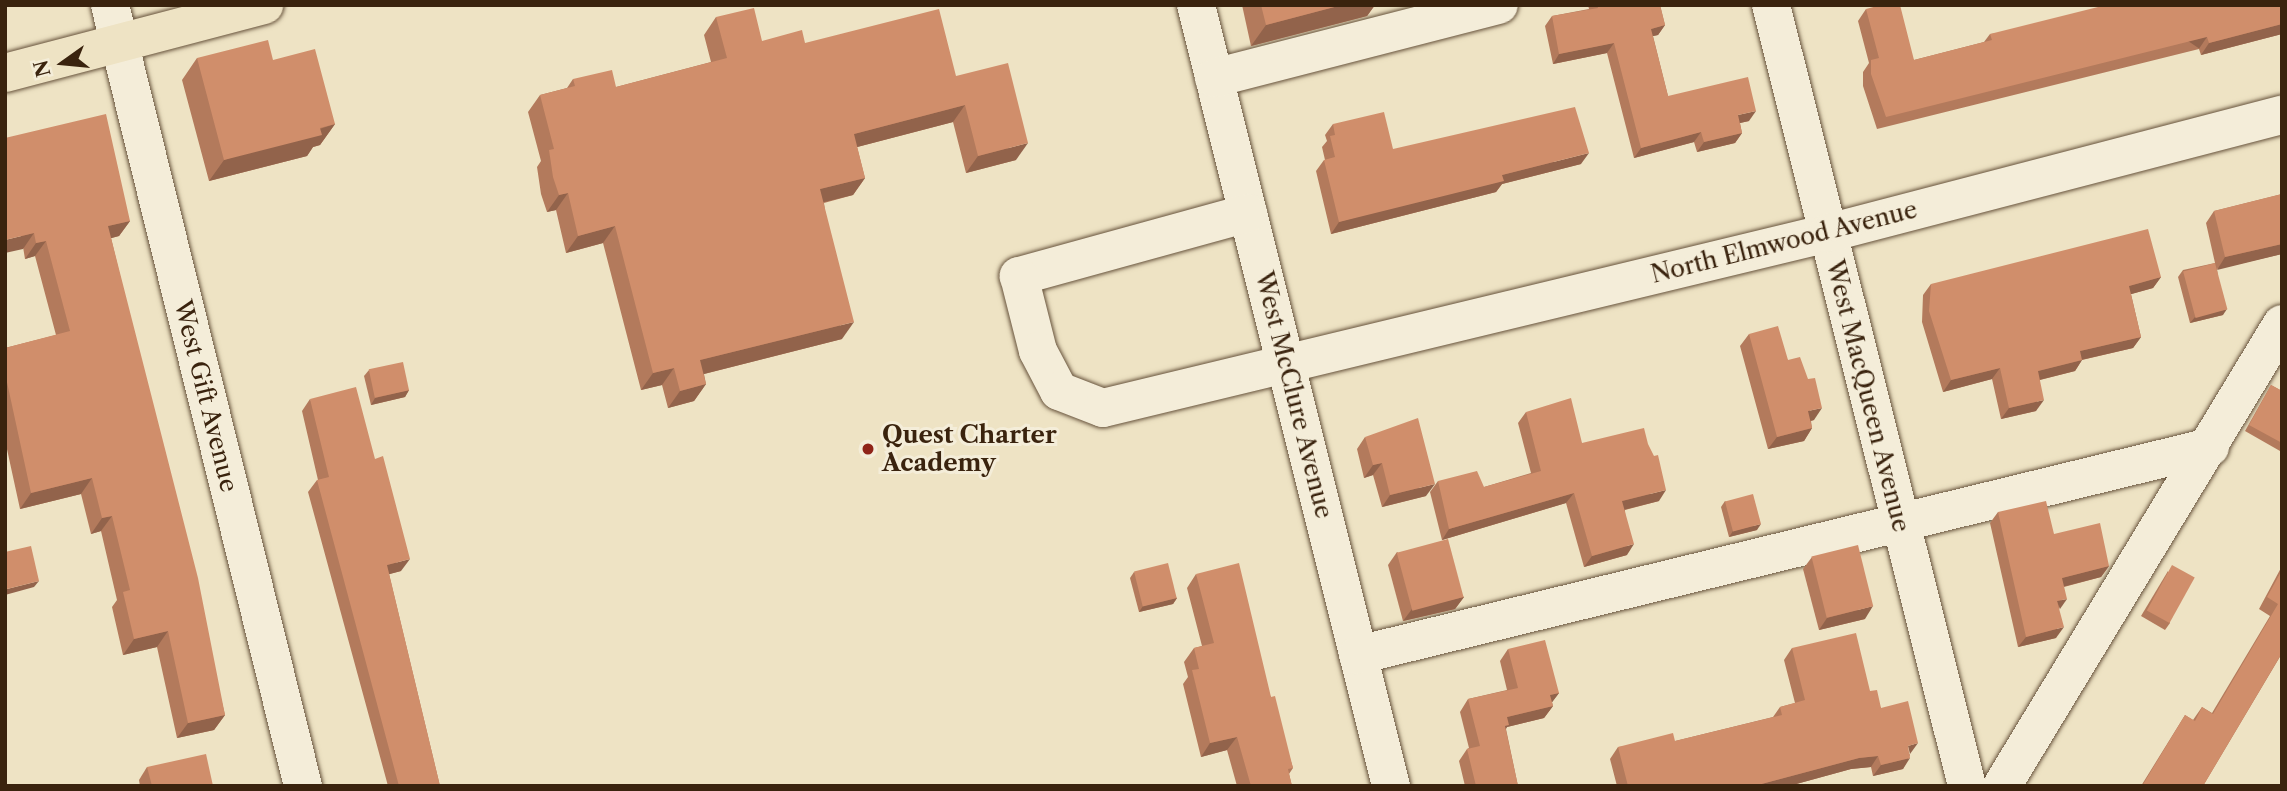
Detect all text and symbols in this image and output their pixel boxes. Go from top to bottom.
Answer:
north arrow [28,28,98,98]
text: N [29,58,55,80]
street label: North Elmwood Avenue [1647,195,1921,289]
street label: West MacQueen Avenue [1820,256,1916,536]
street label: West McClure Avenue [1249,268,1339,522]
street label: West Gift Avenue [168,297,244,495]
place label: Quest Charter Academy [882,421,1057,477]
marker: Quest Charter Academy [860,441,876,457]

